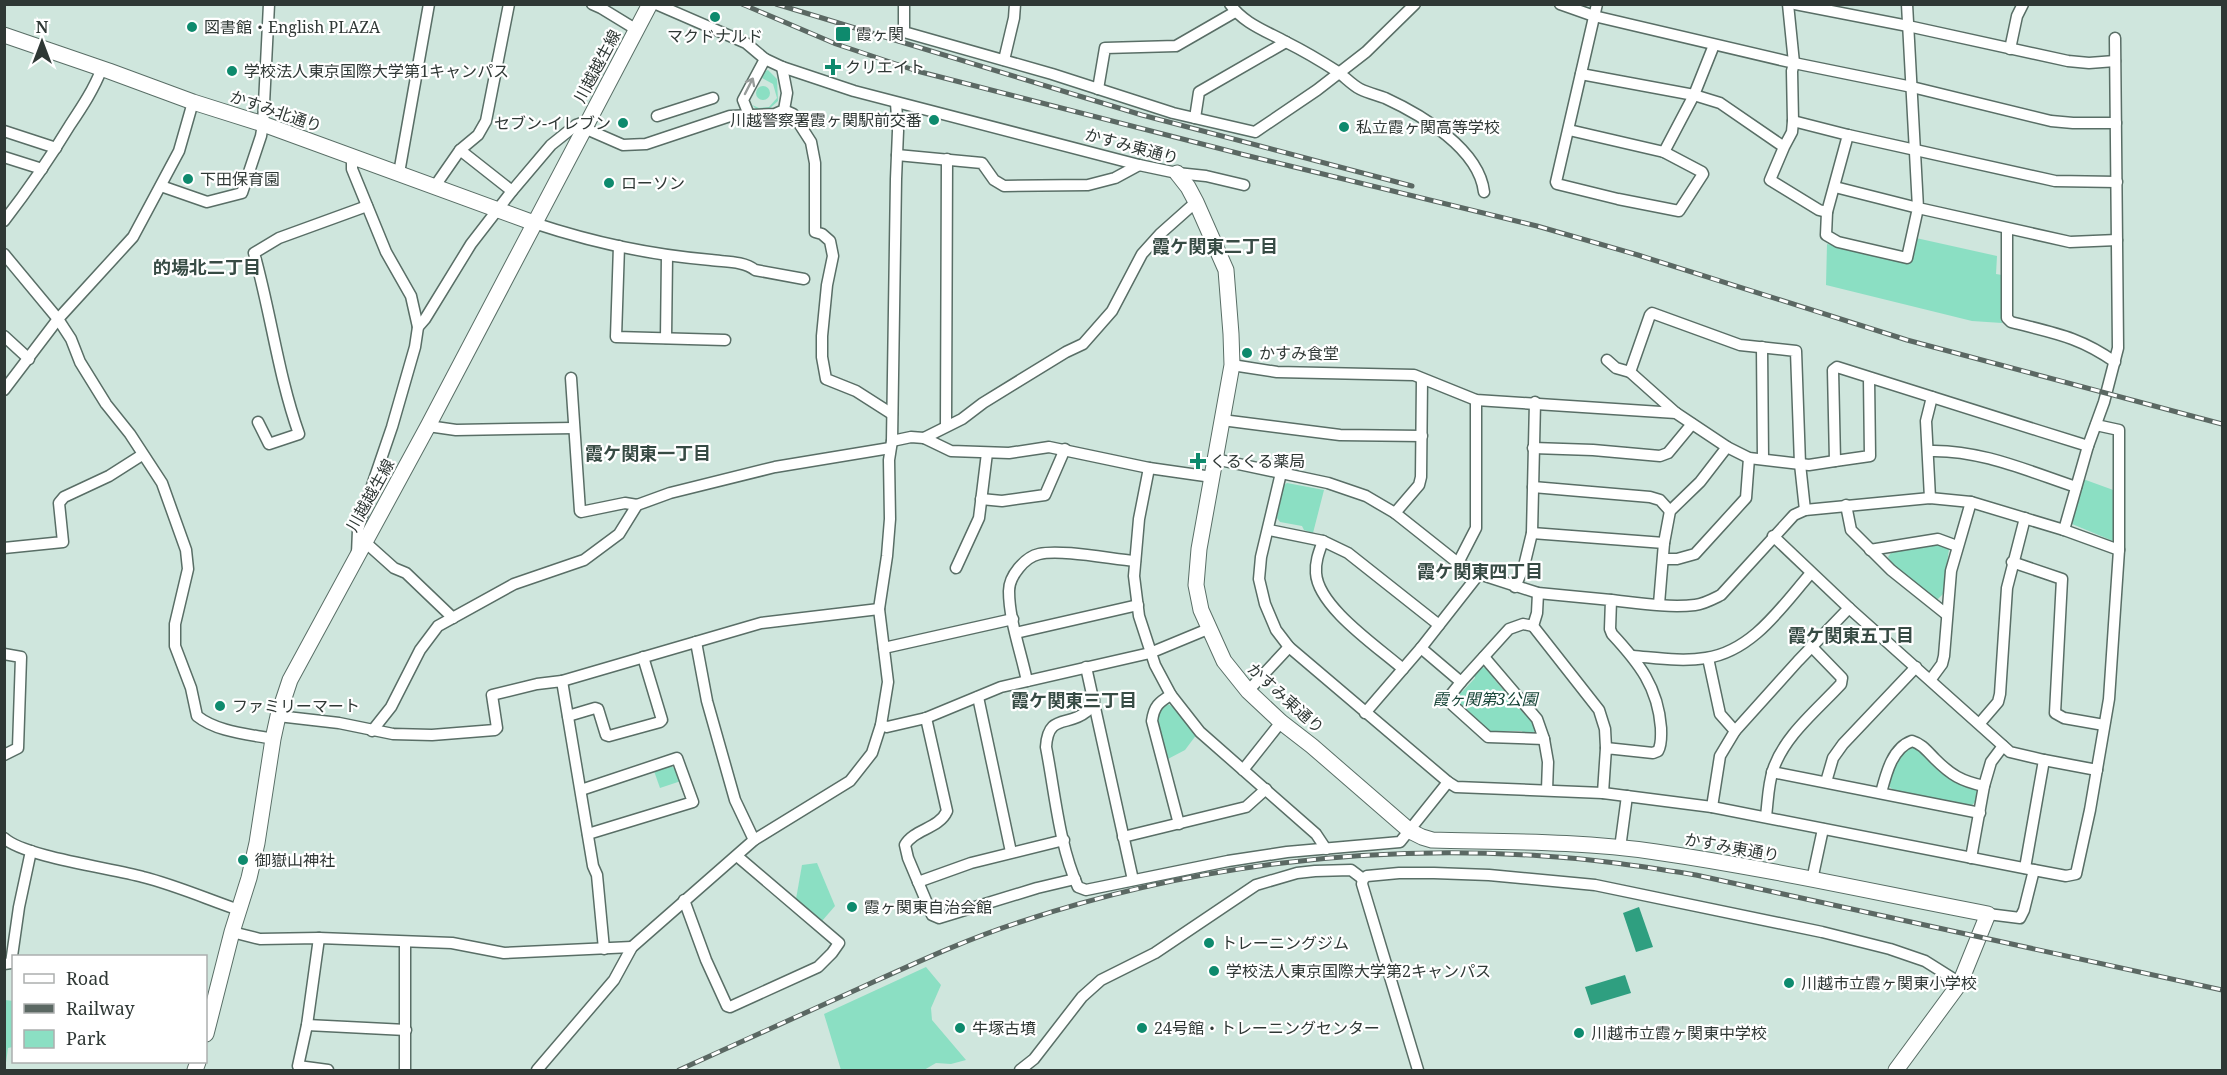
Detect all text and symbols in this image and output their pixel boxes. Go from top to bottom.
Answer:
marker: マクドナルド [708,10,722,24]
north arrow [12,12,72,72]
text: N [36,16,49,38]
place label: 図書館・English PLAZA [204,16,381,38]
marker: 図書館・English PLAZA [185,20,199,34]
place label: 霞ヶ関 [856,23,904,45]
place label: マクドナルド [667,25,763,47]
marker: 霞ヶ関 [834,25,852,43]
street label: 川越越生線 [569,26,625,106]
place label: クリエイト [845,56,925,78]
place label: 学校法人東京国際大学第1キャンパス [244,60,509,82]
marker: クリエイト [826,60,840,74]
marker: 学校法人東京国際大学第1キャンパス [225,64,239,78]
one-way arrow [744,78,756,96]
street label: かすみ北通り [227,85,325,137]
place label: 川越警察署霞ヶ関駅前交番 [730,109,922,131]
place label: セブン-イレブン [494,112,611,134]
marker: 川越警察署霞ヶ関駅前交番 [927,113,941,127]
marker: セブン-イレブン [616,116,630,130]
place label: 私立霞ヶ関高等学校 [1356,116,1500,138]
marker: 私立霞ヶ関高等学校 [1337,120,1351,134]
street label: かすみ東通り [1083,123,1181,169]
place label: 下田保育園 [200,168,280,190]
marker: 下田保育園 [181,172,195,186]
place label: ローソン [621,172,685,194]
marker: ローソン [602,176,616,190]
district label: 霞ケ関東二丁目 [1152,234,1278,258]
district label: 的場北二丁目 [153,255,261,279]
place label: かすみ食堂 [1259,342,1339,364]
marker: かすみ食堂 [1240,346,1254,360]
district label: 霞ケ関東一丁目 [585,441,711,465]
place label: くるくる薬局 [1210,450,1305,472]
marker: くるくる薬局 [1191,454,1205,468]
street label: 川越越生線 [341,455,399,535]
district label: 霞ケ関東四丁目 [1417,559,1543,583]
district label: 霞ケ関東五丁目 [1788,623,1914,647]
street label: かすみ東通り [1243,658,1329,738]
district label: 霞ケ関東三丁目 [1011,688,1137,712]
park label: 霞ヶ関第3公園 [1433,688,1539,710]
place label: ファミリーマート [232,695,360,717]
marker: ファミリーマート [213,699,227,713]
street label: かすみ東通り [1683,828,1781,866]
place label: 御嶽山神社 [255,849,335,871]
marker: 御嶽山神社 [236,853,250,867]
place label: 霞ヶ関東自治会館 [864,896,992,918]
marker: 霞ヶ関東自治会館 [845,900,859,914]
place label: トレーニングジム [1221,932,1349,954]
marker: トレーニングジム [1202,936,1216,950]
legend [12,955,207,1063]
place label: 学校法人東京国際大学第2キャンパス [1226,960,1491,982]
marker: 学校法人東京国際大学第2キャンパス [1207,964,1221,978]
text: Road [66,966,109,990]
place label: 川越市立霞ヶ関東小学校 [1801,972,1977,994]
marker: 川越市立霞ヶ関東小学校 [1782,976,1796,990]
text: Railway [66,996,136,1020]
place label: 牛塚古墳 [972,1017,1036,1039]
place label: 24号館・トレーニングセンター [1154,1017,1380,1039]
marker: 牛塚古墳 [953,1021,967,1035]
marker: 24号館・トレーニングセンター [1135,1021,1149,1035]
place label: 川越市立霞ヶ関東中学校 [1591,1022,1767,1044]
text: Park [66,1026,106,1050]
marker: 川越市立霞ヶ関東中学校 [1572,1026,1586,1040]

